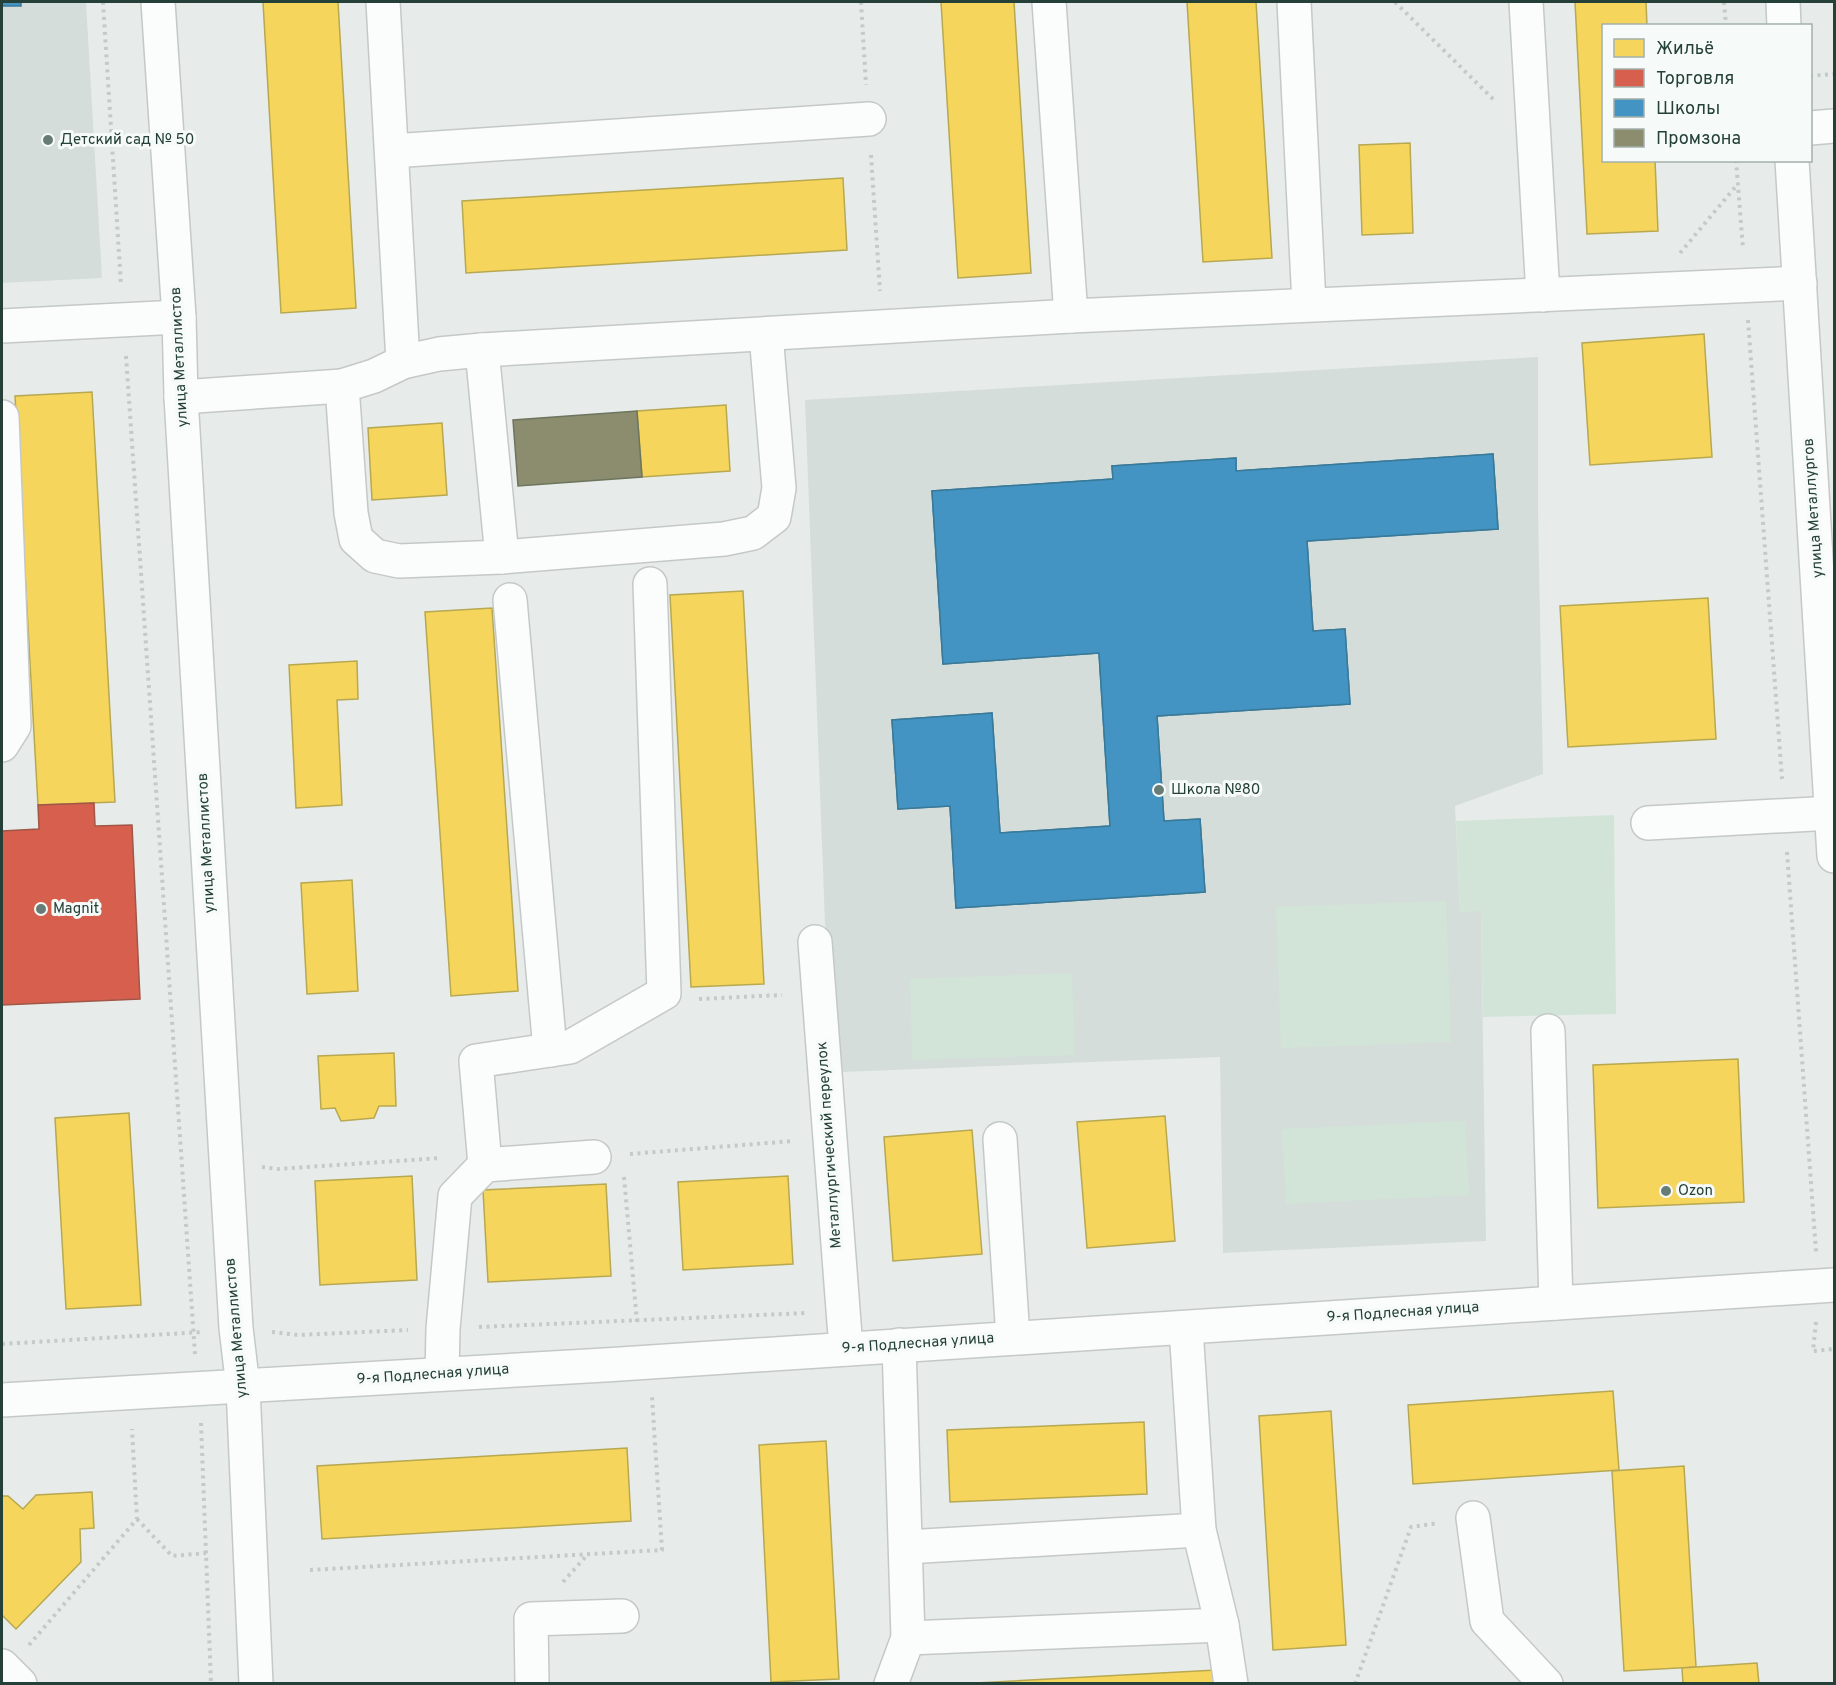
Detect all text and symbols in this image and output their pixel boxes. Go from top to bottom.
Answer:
legend [1602,24,1812,162]
text: Жильё [1656,38,1714,61]
text: Торговля [1656,68,1734,91]
text: Школы [1656,98,1720,121]
text: Промзона [1656,128,1741,151]
place label: Детский сад № 50 [60,131,194,150]
marker: Детский сад № 50 [41,133,55,147]
street label: улица Металлистов [167,286,193,428]
street label: улица Металлургов [1800,437,1828,579]
street label: улица Металлистов [194,772,220,914]
place label: Школа №80 [1171,781,1260,800]
marker: Школа №80 [1152,783,1166,797]
place label: Magnit [53,900,99,919]
marker: Magnit [34,902,48,916]
street label: Металлургический переулок [813,1041,847,1249]
place label: Ozon [1678,1182,1713,1201]
marker: Ozon [1659,1184,1673,1198]
street label: улица Металлистов [221,1257,253,1399]
street label: 9-я Подлесная улица [1326,1298,1480,1328]
street label: 9-я Подлесная улица [841,1329,995,1359]
street label: 9-я Подлесная улица [356,1360,510,1390]

